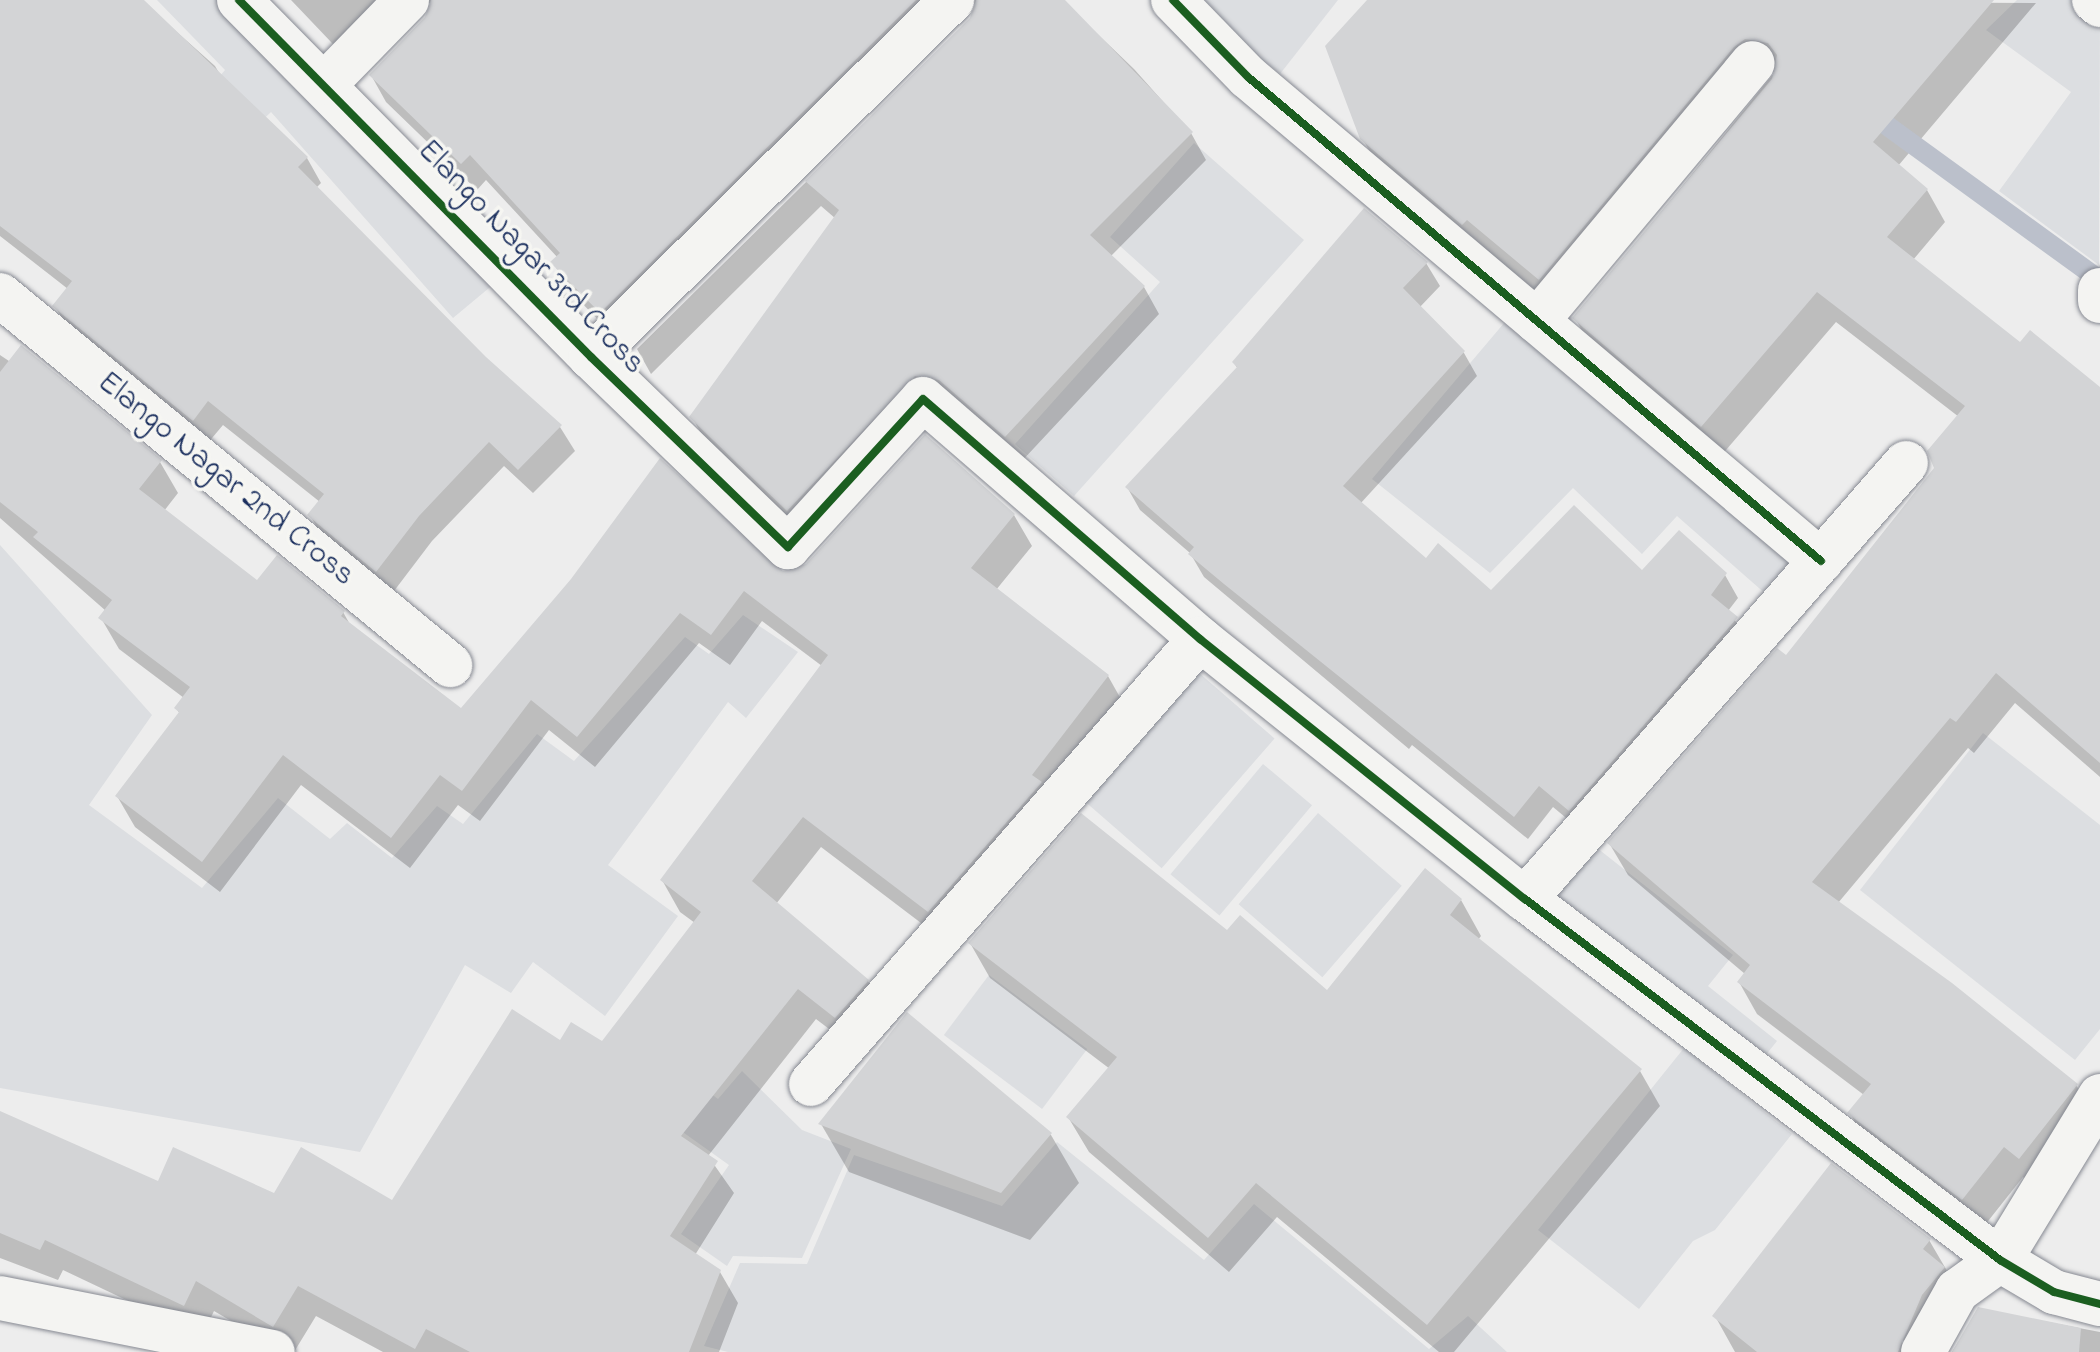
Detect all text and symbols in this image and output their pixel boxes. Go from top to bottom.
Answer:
street label: Elango Nagar 3rd Cross [408,133,652,383]
street label: Elango Nagar 2nd Cross [89,364,361,596]

